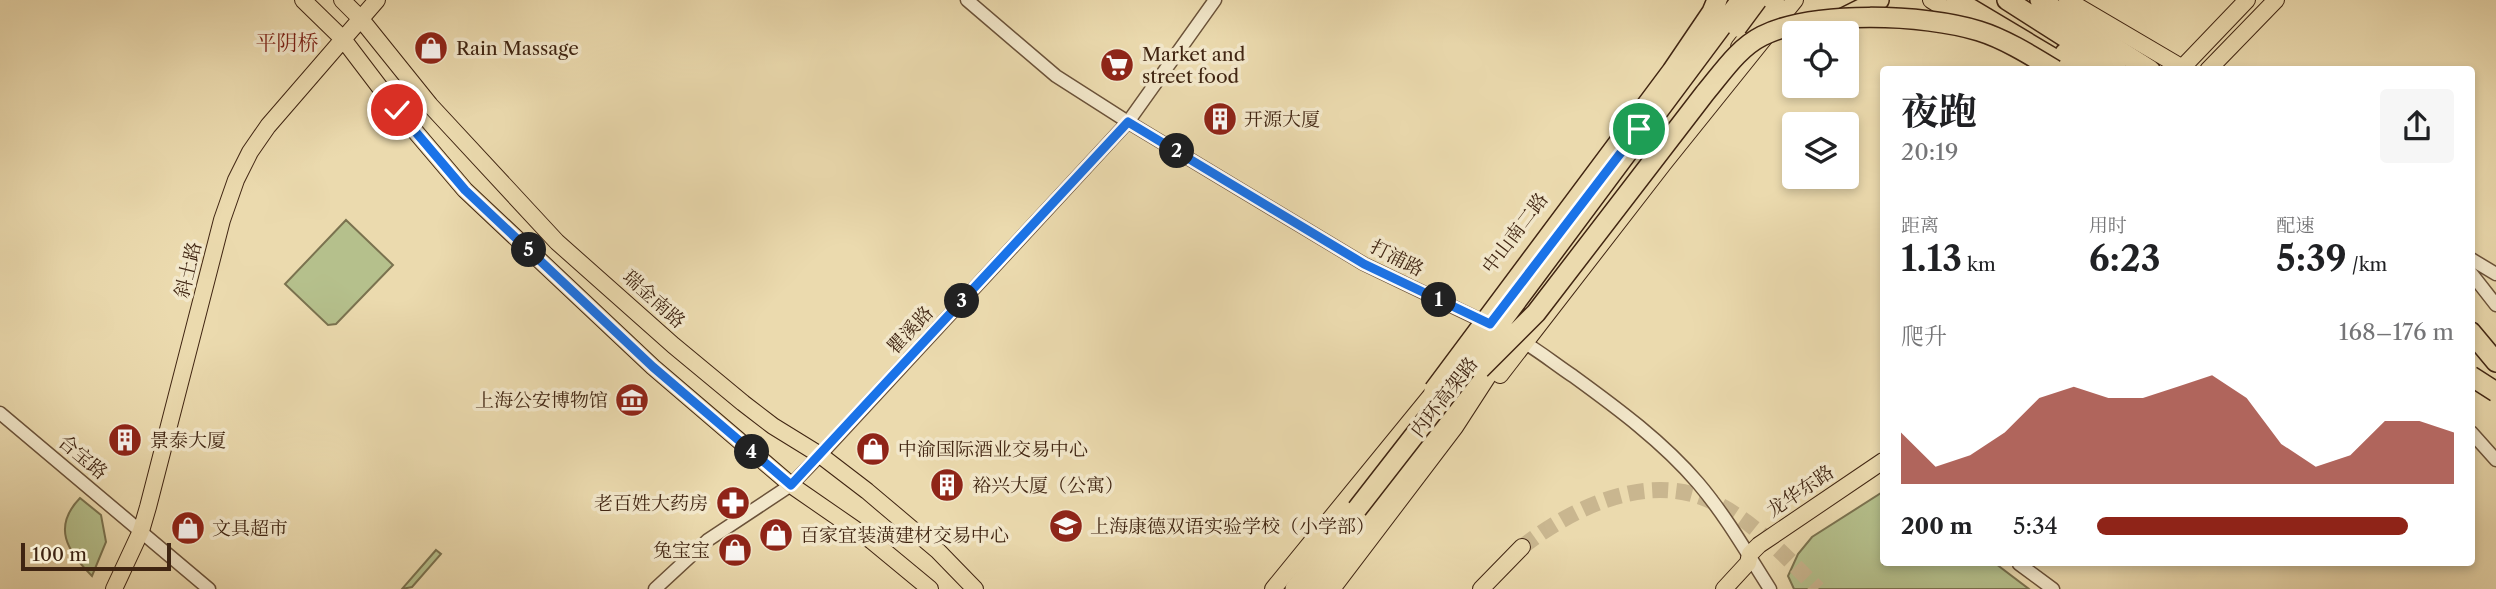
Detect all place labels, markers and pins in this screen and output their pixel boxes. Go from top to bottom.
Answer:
shop icon: Rain Massage [412,29,450,67]
place label: Rain Massage [456,37,579,60]
place label: Market and street food [1142,43,1246,88]
supermarket icon: Market and street food [1098,46,1136,84]
pin [367,80,427,140]
pin [1609,99,1669,159]
building icon: 开源大厦 [1201,100,1239,138]
place label: 开源大厦 [1244,108,1320,131]
pin: 2 [1160,134,1194,168]
pin: 5 [512,232,546,268]
pin: 1 [1422,282,1456,318]
pin: 3 [944,284,979,318]
museum icon: 上海公安博物馆 [613,381,651,419]
place label: 上海公安博物馆 [475,389,608,412]
building icon: 景泰大厦 [106,421,144,459]
place label: 景泰大厦 [150,429,226,452]
shop icon: 中渝国际酒业交易中心 [854,430,892,468]
pin: 4 [734,434,770,470]
place label: 中渝国际酒业交易中心 [898,438,1088,461]
building icon: 裕兴大厦（公寓） [928,466,966,504]
place label: 裕兴大厦（公寓） [972,474,1124,497]
pharmacy icon: 老百姓大药房 [714,484,752,522]
place label: 老百姓大药房 [594,492,708,515]
school or university icon: 上海康德双语实验学校（小学部） [1047,507,1085,545]
shop icon: 文具超市 [169,509,207,547]
place label: 上海康德双语实验学校（小学部） [1090,515,1375,538]
shop icon: 百家宜装潢建材交易中心 [757,516,795,554]
place label: 文具超市 [212,517,288,540]
place label: 百家宜装潢建材交易中心 [800,524,1009,547]
shop icon: 兔宝宝 [716,531,754,569]
place label: 兔宝宝 [653,539,710,562]

